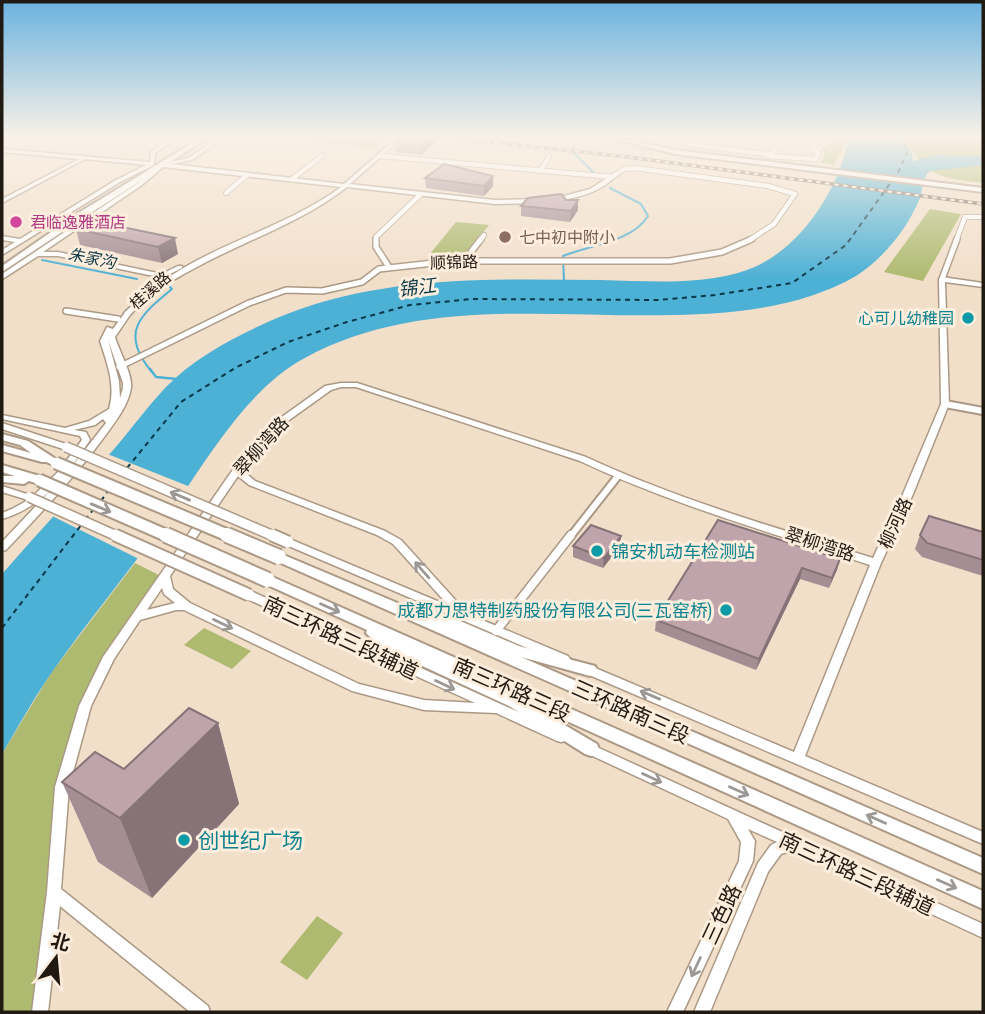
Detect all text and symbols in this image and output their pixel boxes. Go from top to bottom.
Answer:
place label: 君临逸雅酒店 [30,213,126,231]
marker: 君临逸雅酒店 [8,214,24,230]
place label: 七中初中附小 [519,228,615,246]
marker: 七中初中附小 [497,229,513,245]
water label: 朱家沟 [67,245,119,272]
street label: 顺锦路 [430,252,478,272]
street label: 桂溪路 [126,267,174,313]
water label: 锦江 [397,274,439,300]
place label: 心可儿幼稚园 [858,309,954,327]
marker: 心可儿幼稚园 [960,310,976,326]
street label: 翠柳湾路 [229,412,293,480]
one-way arrow [169,489,191,502]
street label: 柳河路 [874,494,916,552]
one-way arrow [90,502,111,515]
street label: 翠柳湾路 [783,523,857,565]
place label: 锦安机动车检测站 [611,541,755,562]
marker: 锦安机动车检测站 [589,543,605,559]
one-way arrow [414,561,430,579]
street label: 南三环路三段辅道 [260,591,422,683]
place label: 成都力思特制药股份有限公司(三瓦窑桥) [397,600,712,621]
one-way arrow [319,602,340,615]
marker: 成都力思特制药股份有限公司(三瓦窑桥) [718,602,734,618]
one-way arrow [212,617,233,631]
street label: 南三环路三段 [450,652,574,726]
street label: 三环路南三段 [569,674,693,748]
one-way arrow [434,679,455,692]
one-way arrow [640,688,661,701]
one-way arrow [642,773,663,786]
one-way arrow [728,785,749,798]
one-way arrow [865,812,887,825]
street label: 南三环路三段辅道 [776,827,938,919]
place label: 创世纪广场 [198,828,303,852]
marker: 创世纪广场 [176,832,192,848]
one-way arrow [935,878,957,891]
street label: 三色路 [697,880,745,948]
north arrow [21,923,91,993]
text: 北 [49,928,73,955]
one-way arrow [689,956,702,977]

